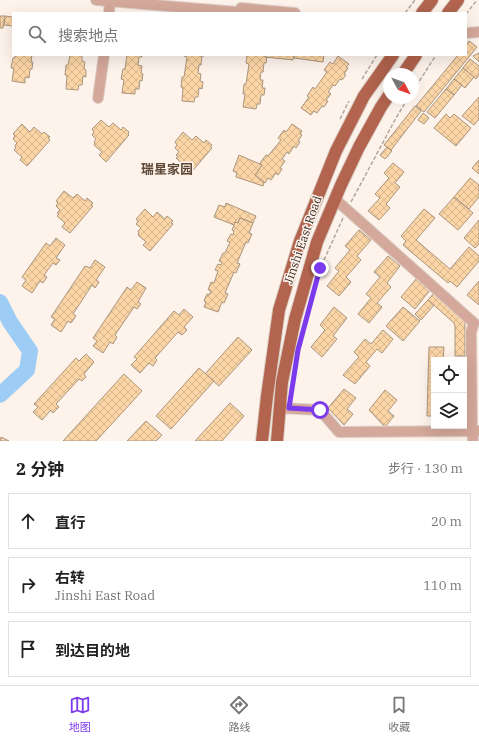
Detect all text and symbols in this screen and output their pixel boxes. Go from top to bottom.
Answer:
search box [12,12,467,56]
icon: search [26,23,48,45]
text: 搜索地点 [58,26,118,45]
north arrow [383,68,419,104]
district label: 瑞星家园 [141,161,193,178]
street label: Jinshi East Road [280,194,325,286]
route end [311,259,329,277]
map controls [431,357,467,429]
button: locate [431,357,467,393]
button: layers [431,393,467,429]
route start [311,401,329,419]
text: 2 分钟 [16,458,64,480]
text: 步行 · 130 m [388,460,463,477]
icon: ahead [17,510,39,532]
text: 直行 [55,513,85,532]
text: 20 m [431,513,462,530]
text: 右转 [55,568,85,587]
icon: right [17,574,39,596]
text: 110 m [423,577,462,594]
text: Jinshi East Road [55,587,155,604]
icon: arrive [17,638,39,660]
text: 到达目的地 [55,641,130,660]
tab: 地图 [69,694,91,734]
tab: 路线 [228,694,250,734]
tab: 收藏 [388,694,410,734]

